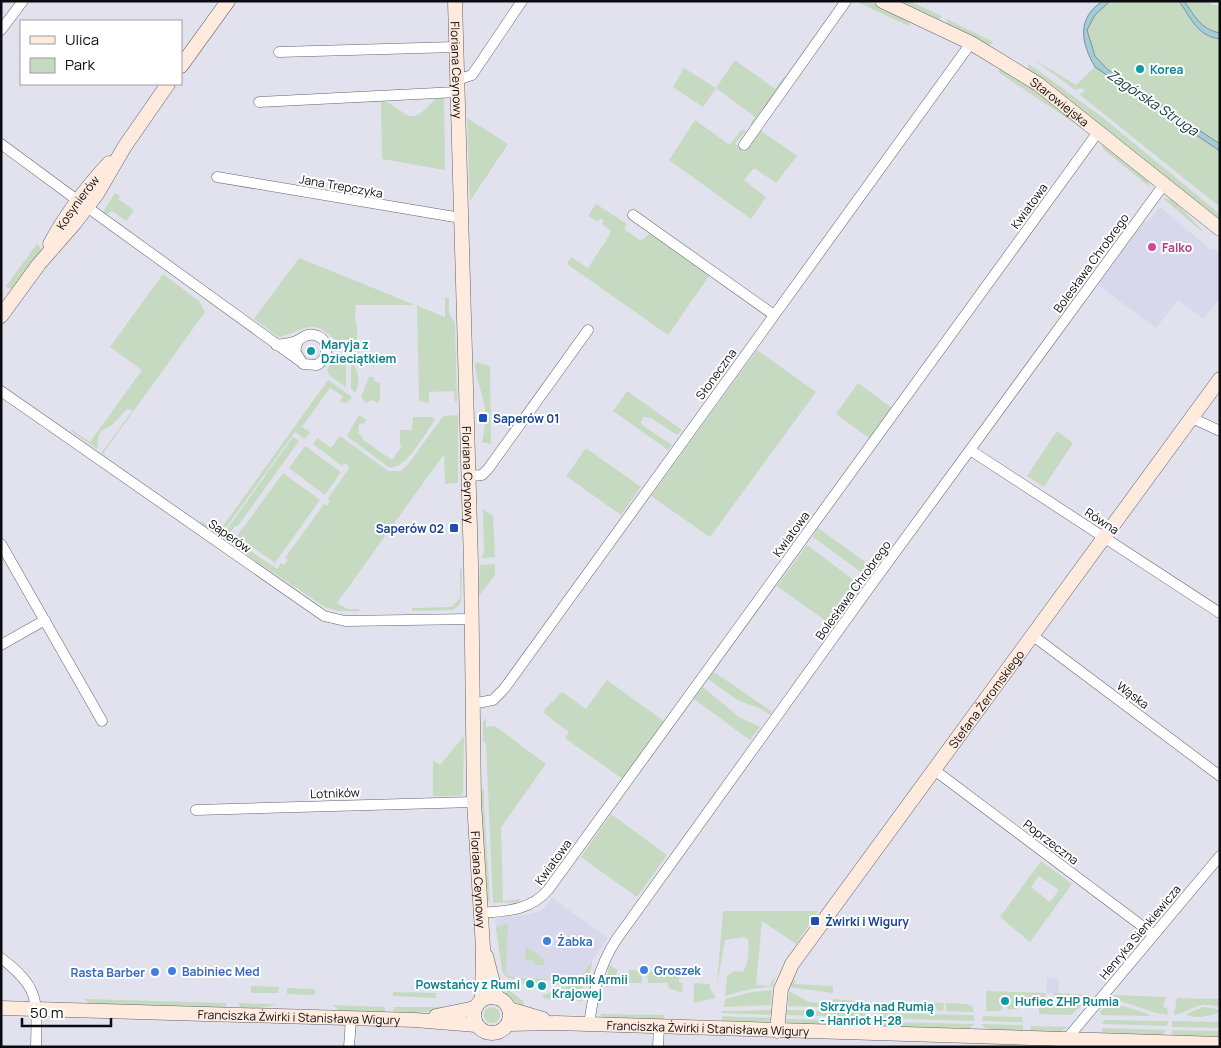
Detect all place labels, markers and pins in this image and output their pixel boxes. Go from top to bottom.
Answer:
place label: Korea [1150,61,1183,78]
marker: Korea [1134,63,1146,75]
place label: Falko [1162,239,1192,256]
marker: Falko [1146,241,1158,253]
place label: Maryja z Dzieciątkiem [321,336,396,367]
marker: Maryja z Dzieciątkiem [305,345,317,357]
place label: Saperów 01 [493,410,559,427]
marker: Saperów 01 [477,412,489,424]
place label: Saperów 02 [376,520,444,537]
marker: Saperów 02 [448,522,460,534]
place label: Żwirki i Wigury [825,913,909,930]
marker: Żwirki i Wigury [809,915,821,927]
place label: Żabka [557,933,593,950]
marker: Żabka [541,935,553,947]
place label: Groszek [654,962,701,979]
place label: Babiniec Med [182,963,260,980]
place label: Rasta Barber [70,964,145,981]
marker: Groszek [638,964,650,976]
marker: Babiniec Med [166,965,178,977]
marker: Rasta Barber [149,966,161,978]
place label: Pomnik Armii Krajowej [552,971,628,1002]
place label: Powstańcy z Rumi [416,976,520,993]
marker: Powstańcy z Rumi [524,978,536,990]
marker: Pomnik Armii Krajowej [536,980,548,992]
place label: Hufiec ZHP Rumia [1015,993,1119,1010]
marker: Hufiec ZHP Rumia [999,995,1011,1007]
place label: Skrzydła nad Rumią - Hanriot H-28 [820,998,934,1029]
marker: Skrzydła nad Rumią - Hanriot H-28 [804,1007,816,1019]

